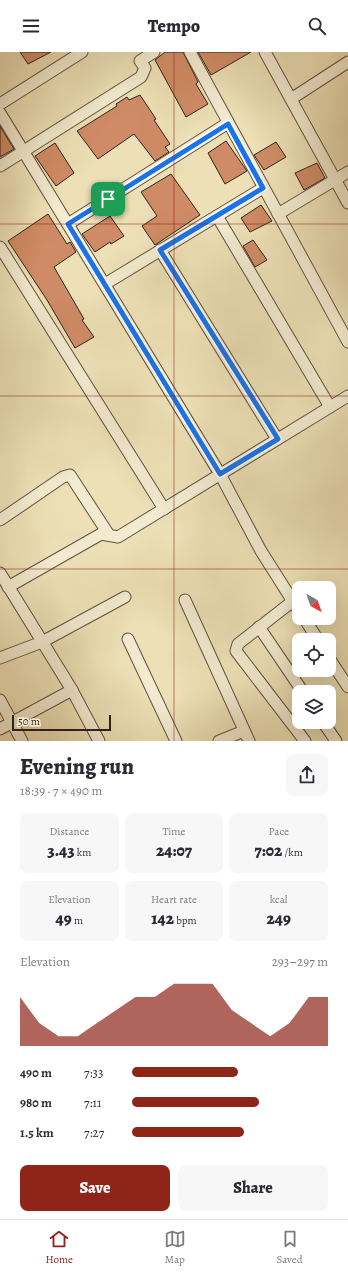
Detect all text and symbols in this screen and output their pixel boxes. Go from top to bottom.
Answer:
text: Tempo [148,14,200,38]
icon: menu [20,15,42,37]
icon: search [306,15,328,37]
pin [91,182,125,216]
icon: arrive [97,188,119,210]
north arrow [292,581,336,625]
map controls [292,581,336,729]
button: locate [292,633,336,677]
button: layers [292,685,336,729]
scale bar [12,713,111,732]
text: 50 m [18,714,40,729]
text: Evening run [20,752,134,782]
button: share [286,754,328,796]
text: 18:39 · 7 × 490 m [20,782,102,799]
text: Distance [50,824,89,839]
text: Time [163,824,185,839]
text: Pace [268,824,289,839]
text: 3.43 [47,839,75,862]
text: 24:07 [156,839,192,862]
text: 7:02 [254,839,282,862]
text: km [75,845,91,860]
text: /km [282,845,303,860]
text: Elevation [48,892,90,907]
text: Heart rate [151,892,197,907]
text: kcal [270,892,287,907]
text: 49 [56,907,72,930]
text: 142 [151,907,174,930]
text: 249 [266,907,291,930]
text: m [72,913,83,928]
text: bpm [174,913,197,928]
text: Elevation [20,953,70,970]
text: 293–297 m [272,953,328,970]
text: 490 m [20,1064,52,1081]
text: 7:33 [84,1064,103,1081]
text: 980 m [20,1094,52,1111]
text: 7:11 [84,1094,101,1111]
text: 1.5 km [20,1124,54,1141]
text: 7:27 [84,1124,104,1141]
button: Save [20,1165,170,1211]
button: Share [178,1165,328,1211]
tab: Home [45,1228,73,1267]
tab: Map [164,1228,186,1267]
tab: Saved [277,1228,303,1267]

